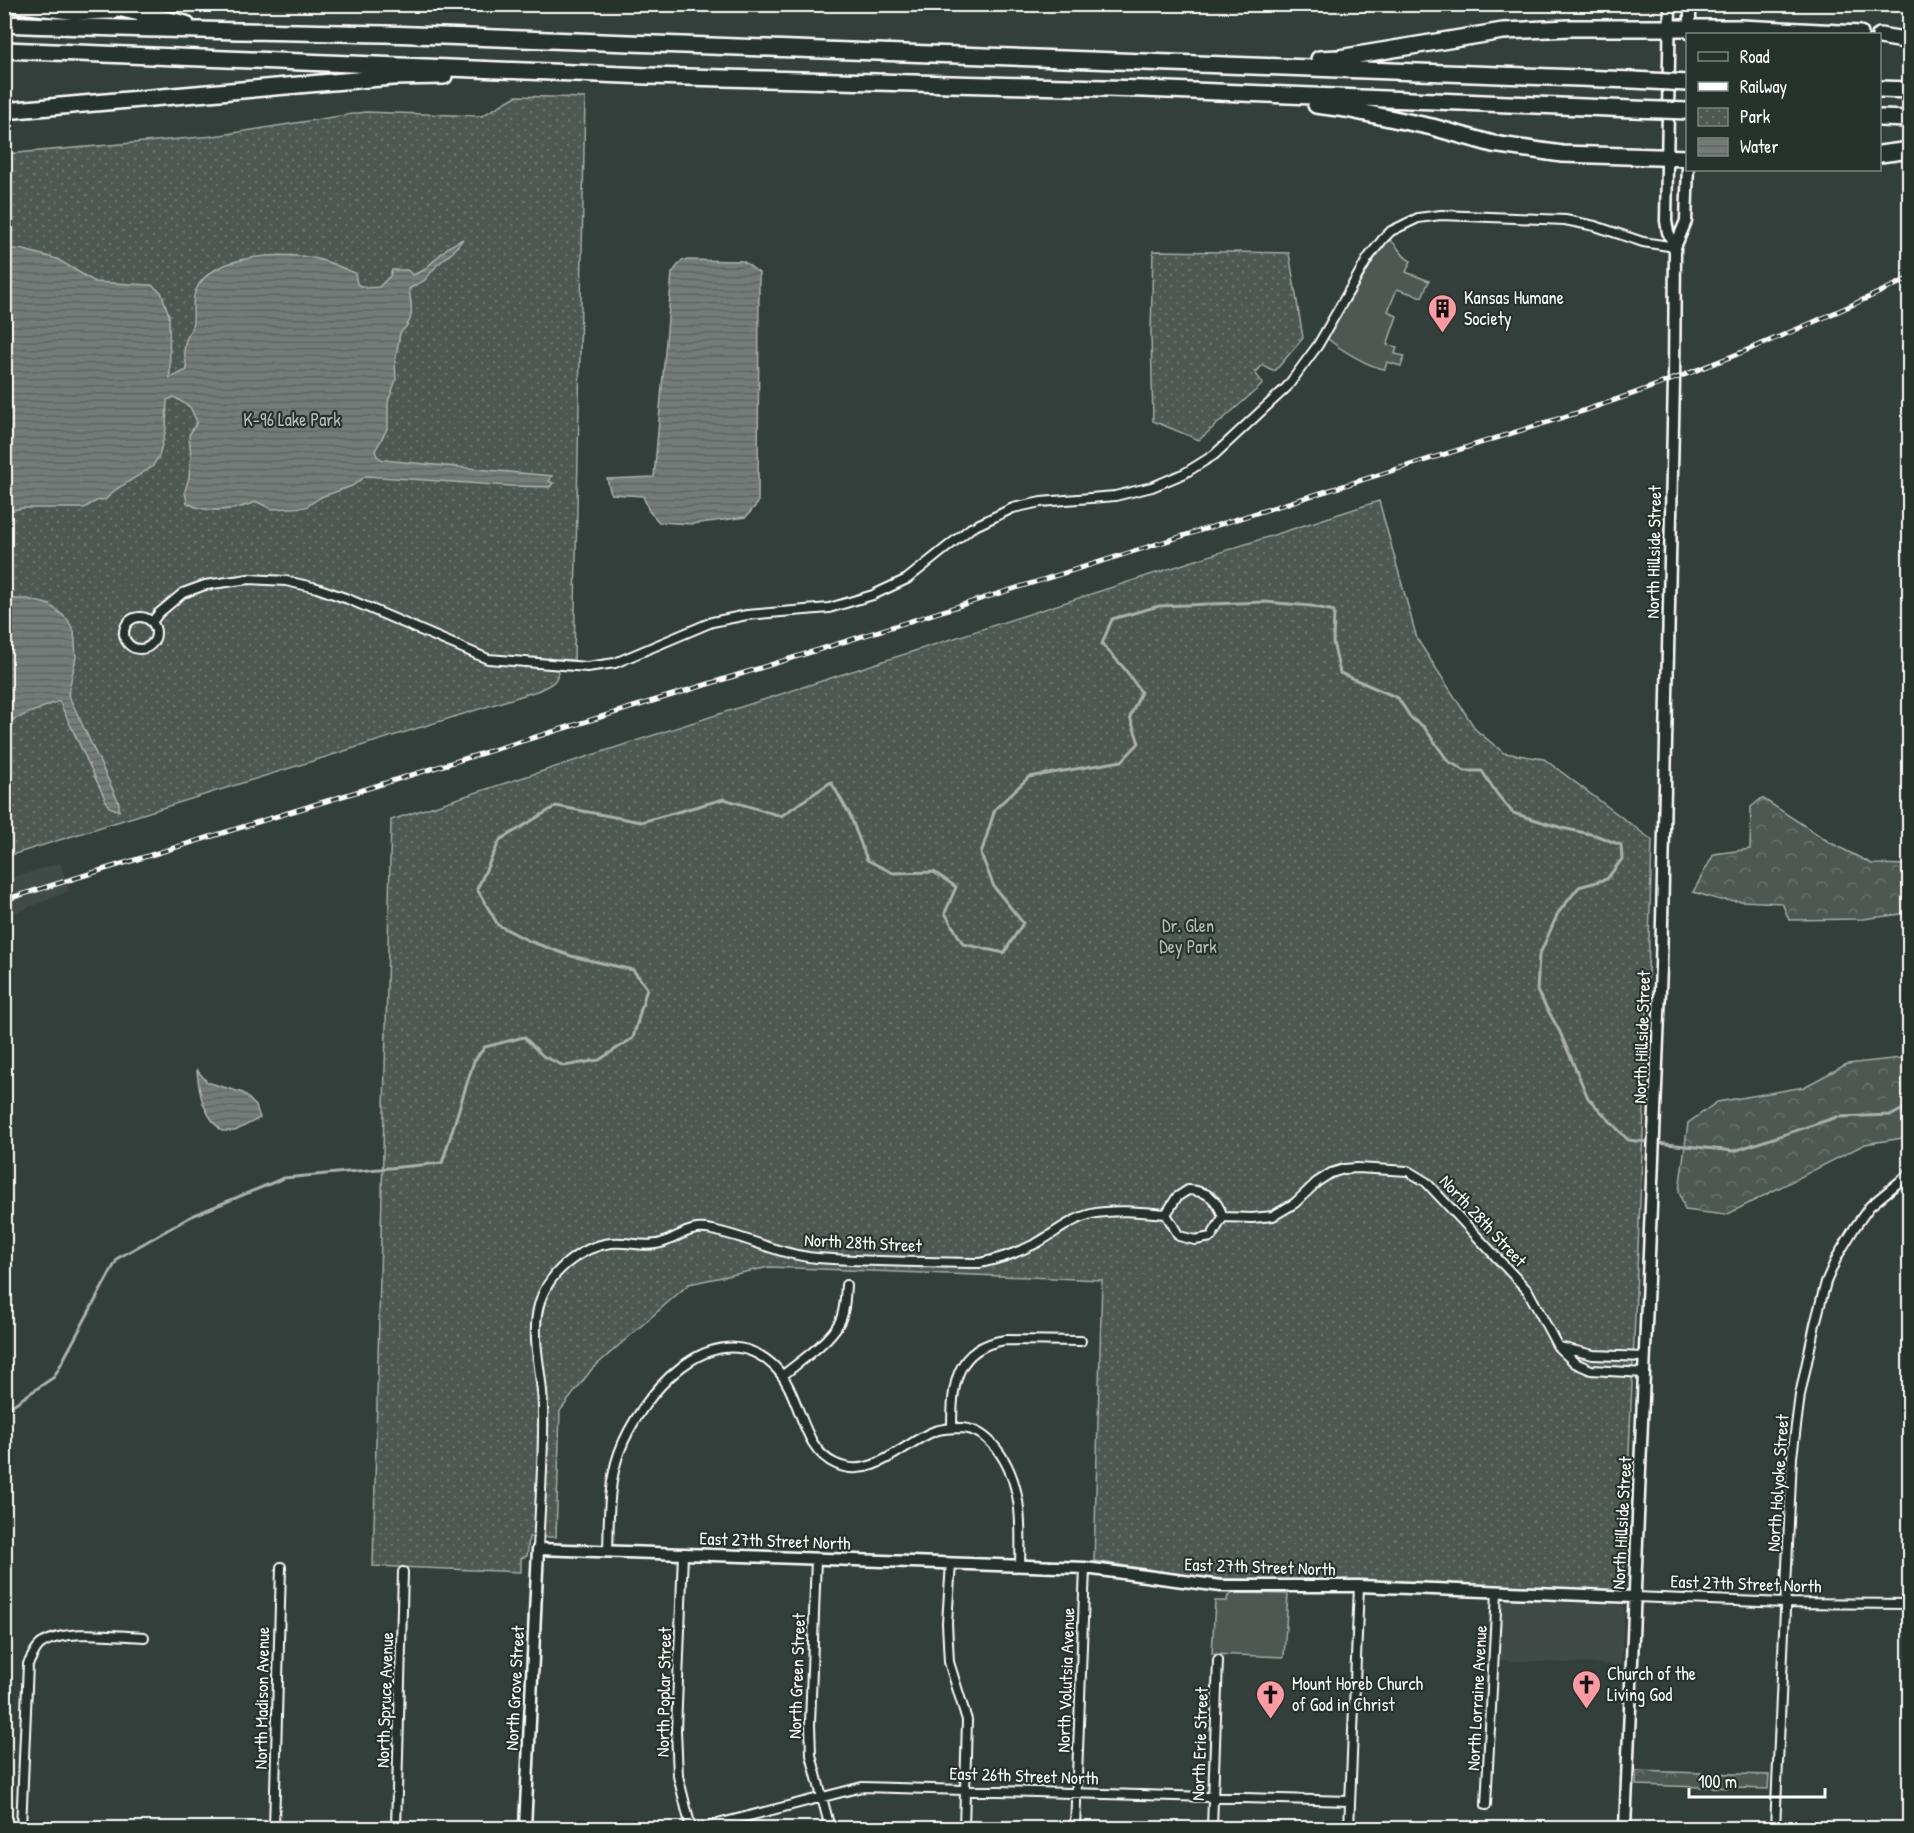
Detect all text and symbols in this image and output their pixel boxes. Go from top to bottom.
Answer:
legend [1686,33,1881,171]
text: Road [1740,44,1770,69]
text: Railway [1740,74,1787,99]
text: Park [1740,104,1771,129]
text: Water [1740,134,1778,159]
place label: Kansas Humane Society [1464,285,1564,331]
building icon: Kansas Humane Society [1427,292,1459,334]
park label: K-96 Lake Park [243,407,341,432]
street label: North Hillside Street [1640,484,1667,619]
park label: Dr. Glen Dey Park [1159,913,1217,959]
street label: North Hillside Street [1627,969,1656,1104]
street label: North 28th Street [1434,1169,1533,1273]
street label: North 28th Street [804,1227,923,1258]
street label: North Holyoke Street [1760,1413,1795,1553]
street label: North Hillside Street [1606,1455,1638,1590]
street label: East 27th Street North [699,1525,851,1556]
street label: East 27th Street North [1184,1551,1336,1582]
street label: East 27th Street North [1670,1568,1822,1599]
street label: North Volutsia Avenue [1050,1607,1081,1753]
street label: North Green Street [782,1612,811,1739]
street label: North Grove Street [499,1624,530,1751]
street label: North Lorraine Avenue [1460,1625,1493,1771]
street label: North Madison Avenue [248,1626,275,1769]
street label: North Poplar Street [650,1626,677,1757]
street label: North Spruce Avenue [370,1632,399,1768]
place label: Church of the Living God [1607,1661,1696,1707]
church icon: Church of the Living God [1570,1668,1602,1710]
place label: Mount Horeb Church of God in Christ [1292,1671,1423,1717]
church icon: Mount Horeb Church of God in Christ [1255,1678,1287,1720]
street label: North Erie Street [1185,1686,1214,1801]
street label: East 26th Street North [949,1760,1100,1791]
scale bar [1689,1761,1826,1799]
text: 100 m [1698,1769,1737,1794]

